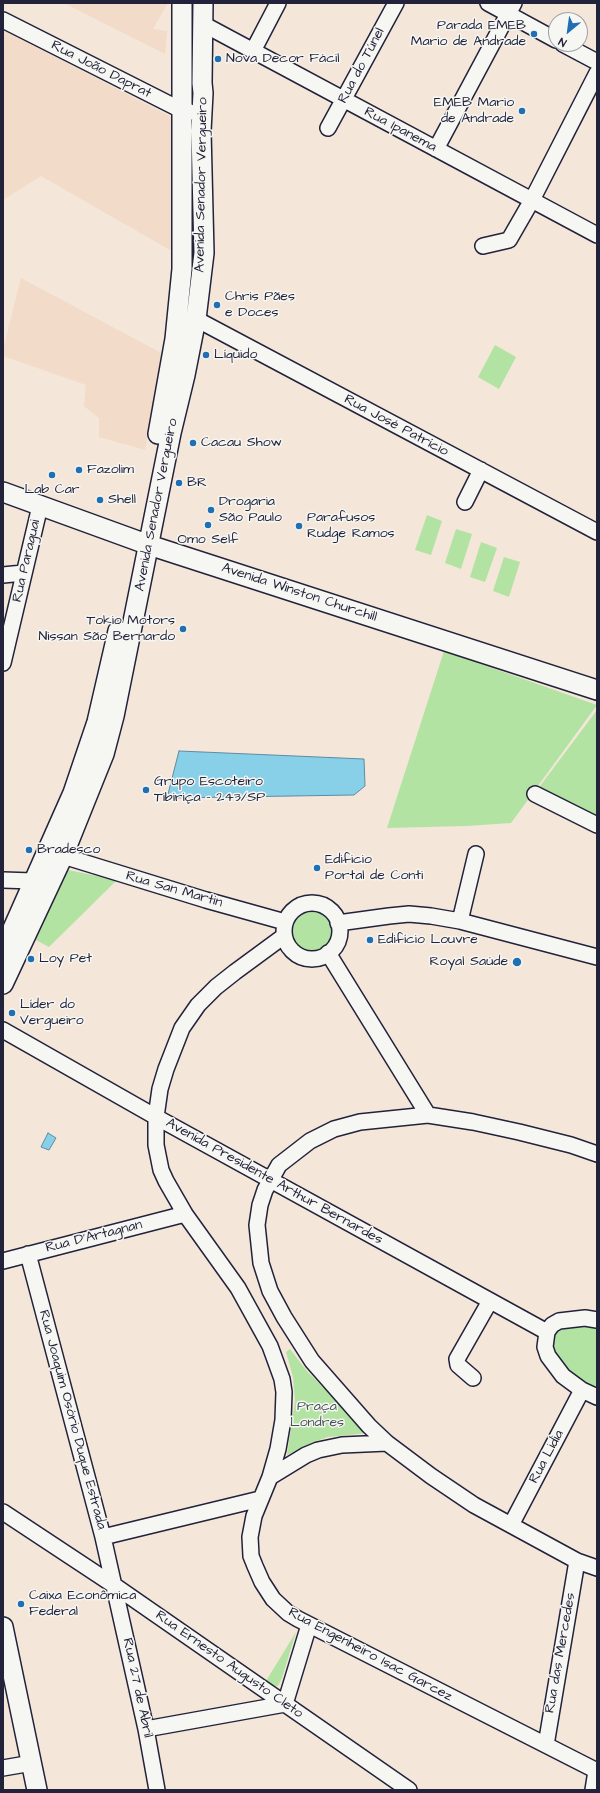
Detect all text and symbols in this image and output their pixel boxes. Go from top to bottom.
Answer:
north arrow [548,12,588,52]
place label: Parada EMEB Mario de Andrade [411,18,526,50]
street label: Rua do Túnel [335,25,389,107]
marker: Parada EMEB Mario de Andrade [529,29,539,39]
text: N [556,34,569,50]
street label: Rua João Daprat [48,37,154,103]
place label: Nova Decor Fácil [226,51,339,67]
marker: Nova Decor Fácil [213,54,223,64]
place label: EMEB Mario de Andrade [434,95,514,128]
street label: Avenida Senador Vergueiro [192,97,212,273]
street label: Rua Ipanema [361,104,439,156]
marker: EMEB Mario de Andrade [517,106,527,116]
place label: Chris Pães e Doces [225,289,295,322]
marker: Chris Pães e Doces [212,300,222,310]
place label: Líquido [214,347,257,363]
marker: Líquido [201,350,211,360]
street label: Rua José Patrício [341,391,451,461]
street label: Avenida Senador Vergueiro [132,417,182,593]
place label: Cacau Show [201,435,282,451]
marker: Cacau Show [188,438,198,448]
place label: Fazolim [87,462,134,478]
marker: Fazolim [74,465,84,475]
marker: Lab Car [47,470,57,480]
place label: BR [187,475,207,491]
marker: BR [174,478,184,488]
place label: Lab Car [24,482,80,498]
place label: Shell [108,492,136,508]
place label: Drogaria São Paulo [219,494,282,526]
marker: Shell [95,495,105,505]
marker: Drogaria São Paulo [206,505,216,515]
place label: Parafusos Rudge Ramos [307,510,395,542]
street label: Rua Paraguai [9,518,45,604]
marker: Omo Self [203,520,213,530]
marker: Parafusos Rudge Ramos [294,521,304,531]
place label: Omo Self [178,532,238,548]
street label: Avenida Winston Churchill [219,560,379,626]
place label: Tokio Motors Nissan São Bernardo [39,613,175,646]
marker: Tokio Motors Nissan São Bernardo [178,624,188,634]
place label: Grupo Escoteiro Tibiriça - 243/SP [154,774,265,806]
marker: Grupo Escoteiro Tibiriça - 243/SP [141,785,151,795]
place label: Bradesco [37,842,100,858]
marker: Bradesco [24,845,34,855]
place label: Edificio Portal de Conti [325,852,423,884]
marker: Edificio Portal de Conti [312,863,322,873]
street label: Rua San Martin [124,868,224,912]
place label: Edifício Louvre [378,932,478,948]
marker: Edifício Louvre [365,935,375,945]
place label: Loy Pet [39,951,92,967]
marker: Loy Pet [26,954,36,964]
place label: Royal Saúde [430,954,508,970]
marker: Royal Saúde [511,956,523,968]
place label: Líder do Vergueiro [20,997,84,1030]
marker: Líder do Vergueiro [7,1008,17,1018]
street label: Avenida Presidente Arthur Bernardes [163,1115,385,1249]
street label: Rua D'Artagnan [44,1217,144,1257]
street label: Rua Joaquim Osório Duque Estrada [35,1308,109,1532]
park label: Praça Londres [290,1399,344,1432]
street label: Rua Lidia [526,1427,568,1487]
place label: Caixa Econômica Federal [29,1588,136,1620]
street label: Rua das Mercedes [542,1592,580,1714]
marker: Caixa Econômica Federal [16,1599,26,1609]
street label: Rua Engenheiro Isac Garcez [285,1605,455,1705]
street label: Rua Ernesto Augusto Cleto [152,1608,306,1722]
street label: Rua 27 de Abril [118,1637,156,1739]

